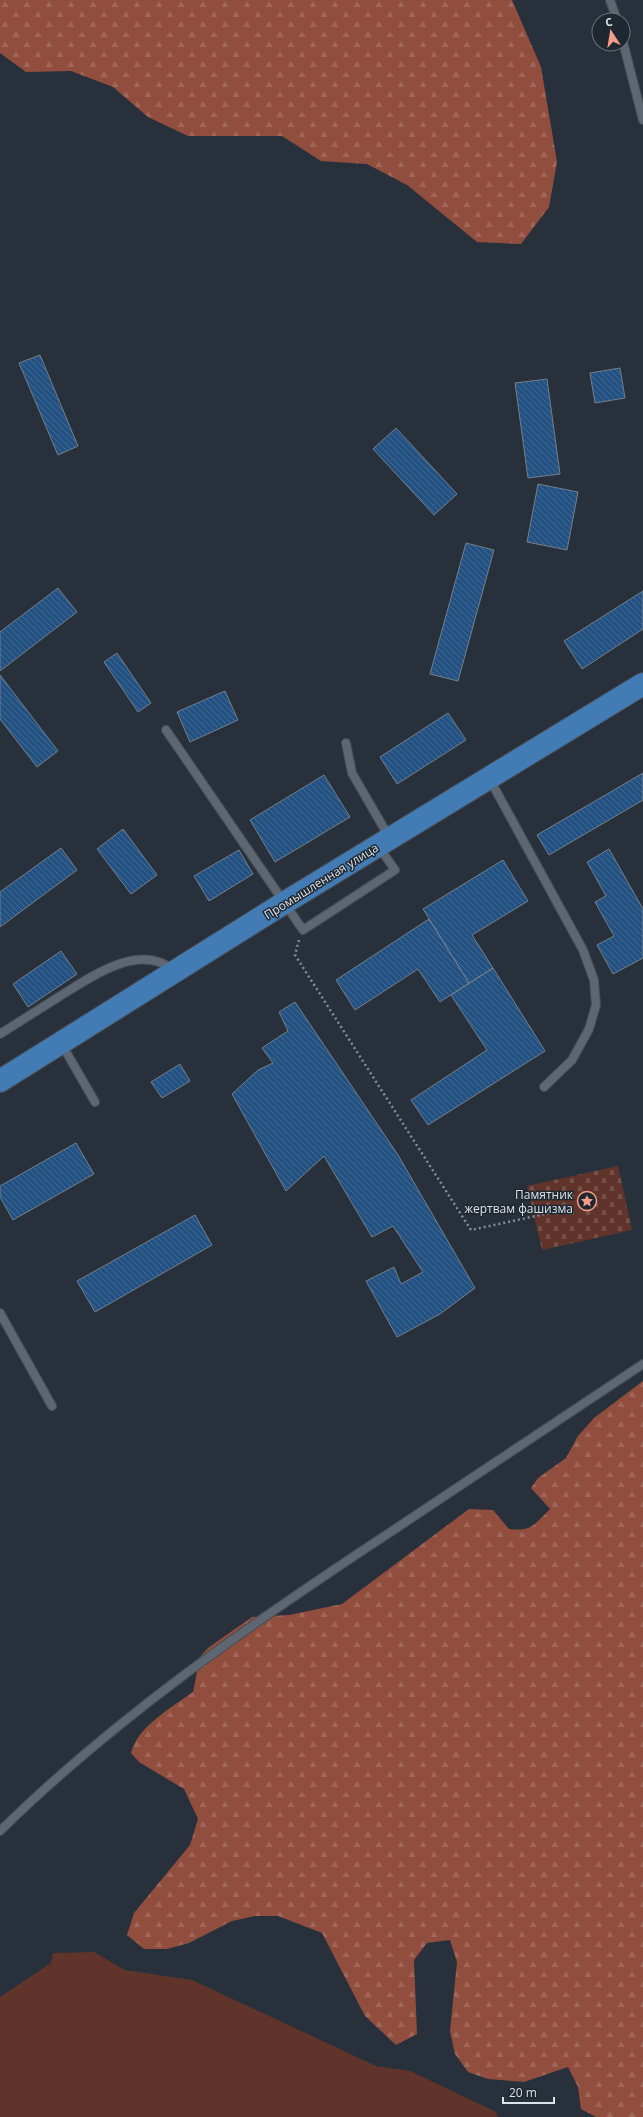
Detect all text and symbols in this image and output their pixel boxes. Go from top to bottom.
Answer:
north arrow [591,12,631,52]
text: С [604,14,614,30]
street label: Промышленная улица [261,839,381,923]
place label: Памятник жертвам фашизма [464,1186,574,1217]
place icon: Памятник жертвам фашизма [576,1190,598,1212]
scale bar [503,2079,554,2105]
text: 20 m [509,2084,537,2101]

